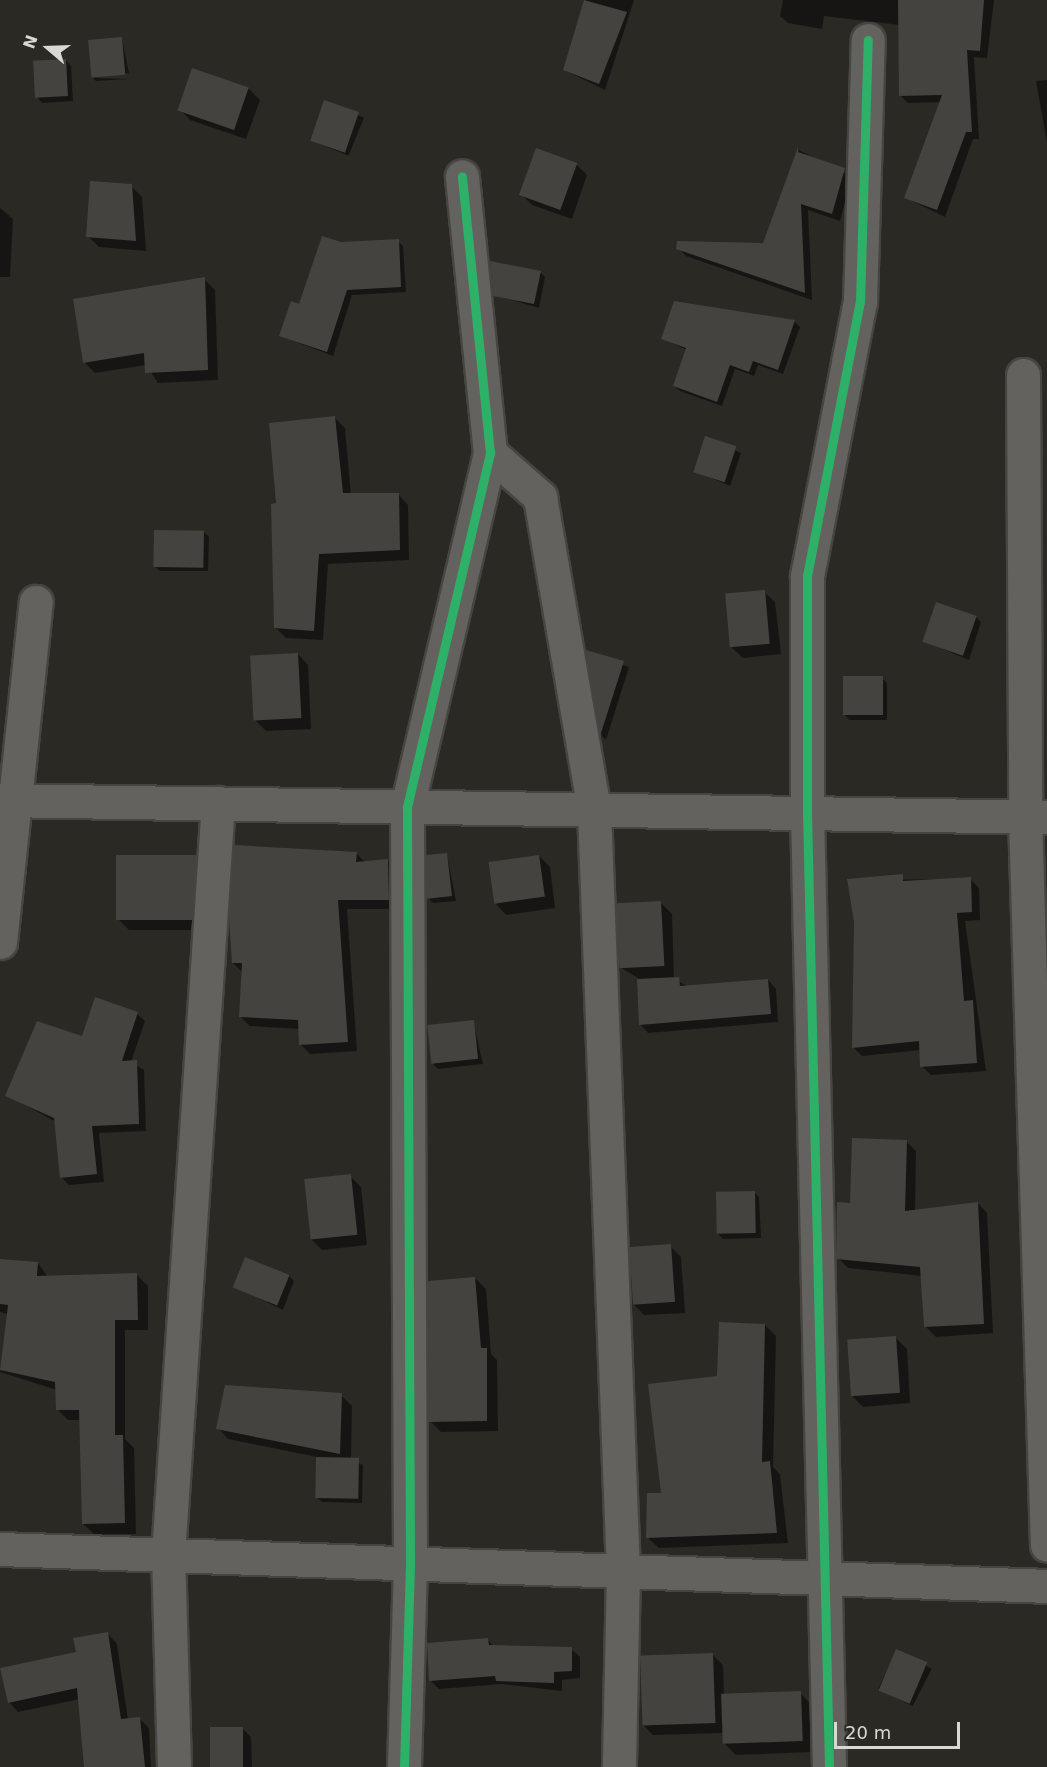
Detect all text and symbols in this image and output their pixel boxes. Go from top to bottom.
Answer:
north arrow [18,18,78,78]
text: N [19,33,42,51]
scale bar [837,1710,963,1748]
text: 20 m [845,1722,891,1743]

